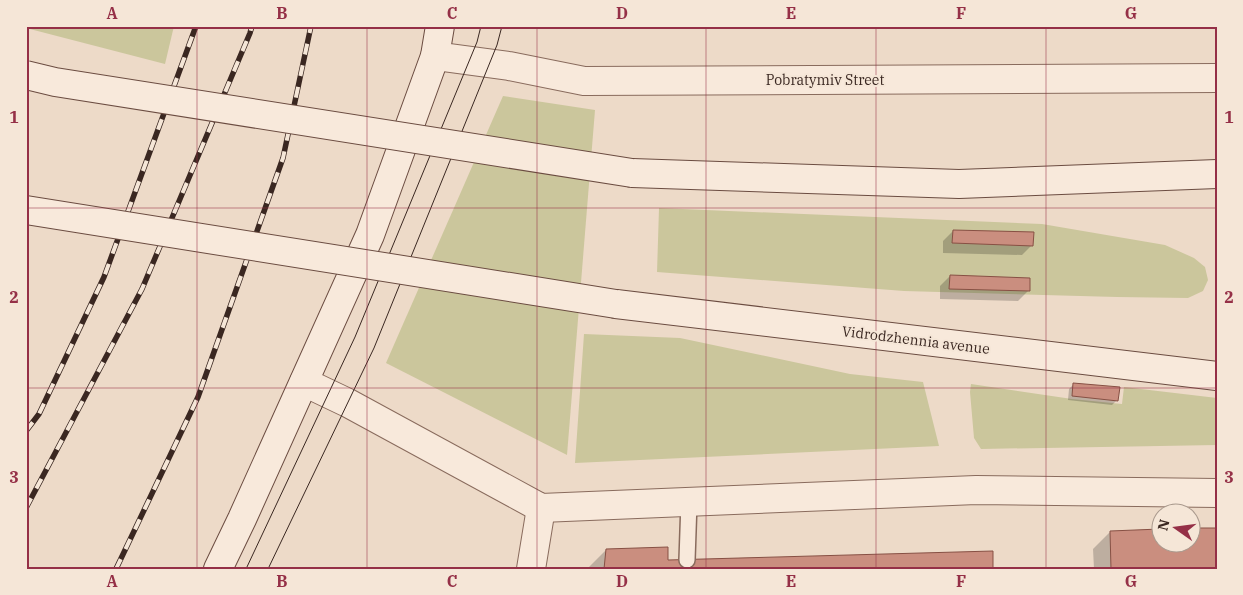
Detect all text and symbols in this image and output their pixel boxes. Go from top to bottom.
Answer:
text: A [106,3,118,23]
text: B [276,3,288,23]
text: C [447,3,457,23]
text: D [616,3,628,23]
text: E [786,3,796,23]
text: F [956,3,966,23]
text: G [1125,3,1137,23]
street label: Pobratymiv Street [766,71,884,89]
text: 1 [9,107,19,127]
text: 1 [1224,107,1234,127]
text: 2 [9,287,19,307]
text: 2 [1224,287,1234,307]
street label: Vidrodzhennia avenue [841,322,991,358]
text: 3 [9,467,19,487]
text: 3 [1224,467,1234,487]
north arrow [1150,502,1200,552]
text: N [1153,517,1173,532]
text: A [106,571,118,591]
text: B [276,571,288,591]
text: C [447,571,457,591]
text: D [616,571,628,591]
text: E [786,571,796,591]
text: F [956,571,966,591]
text: G [1125,571,1137,591]

